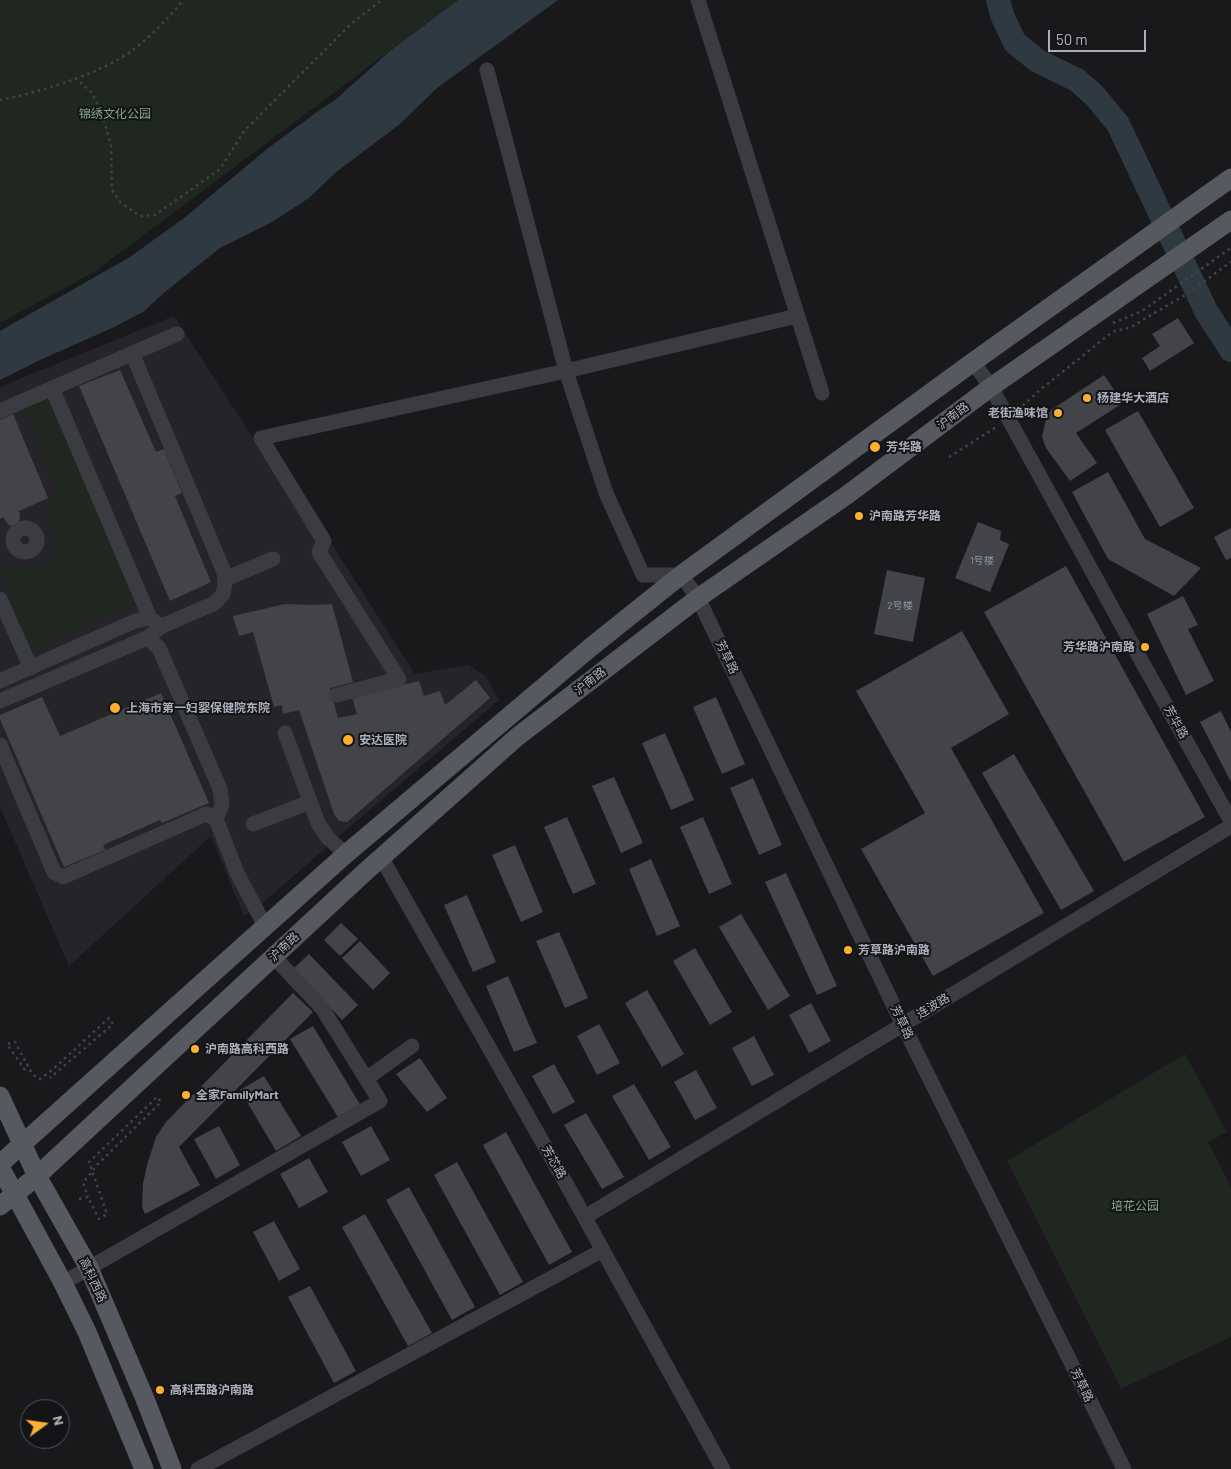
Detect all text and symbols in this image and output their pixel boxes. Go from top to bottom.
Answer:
scale bar [1051,20,1148,52]
text: 50 m [1056,30,1088,48]
park label: 锦绣文化公园 [79,107,151,121]
place label: 杨建华大酒店 [1097,391,1169,405]
marker: 杨建华大酒店 [1081,392,1093,404]
street label: 沪南路 [934,399,972,433]
place label: 老街渔味馆 [988,406,1048,420]
marker: 老街渔味馆 [1052,407,1064,419]
marker: 芳华路 [868,440,882,454]
place label: 芳华路 [886,440,922,454]
place label: 沪南路芳华路 [869,509,941,523]
marker: 沪南路芳华路 [853,510,865,522]
house number: 1号楼 [970,555,994,567]
house number: 2号楼 [887,600,913,612]
street label: 芳草路 [713,638,741,676]
place label: 芳华路沪南路 [1063,640,1135,654]
marker: 芳华路沪南路 [1139,641,1151,653]
street label: 沪南路 [571,664,609,698]
marker: 上海市第一妇婴保健院东院 [108,701,122,715]
place label: 上海市第一妇婴保健院东院 [126,701,270,715]
street label: 芳华路 [1161,703,1191,741]
marker: 安达医院 [341,733,355,747]
place label: 安达医院 [359,733,407,747]
street label: 沪南路 [266,929,302,965]
place label: 芳草路沪南路 [858,943,930,957]
marker: 芳草路沪南路 [842,944,854,956]
street label: 连波路 [914,991,952,1021]
street label: 芳草路 [888,1003,916,1041]
place label: 沪南路高科西路 [205,1042,289,1056]
marker: 沪南路高科西路 [189,1043,201,1055]
place label: 全家FamilyMart [196,1088,279,1102]
marker: 全家FamilyMart [180,1089,192,1101]
street label: 芳芯路 [539,1143,569,1181]
park label: 培花公园 [1111,1199,1159,1213]
street label: 高科西路 [76,1255,110,1305]
street label: 芳草路 [1068,1366,1096,1404]
place label: 高科西路沪南路 [170,1383,254,1397]
marker: 高科西路沪南路 [154,1384,166,1396]
north arrow [20,1399,70,1449]
text: N [50,1414,68,1427]

